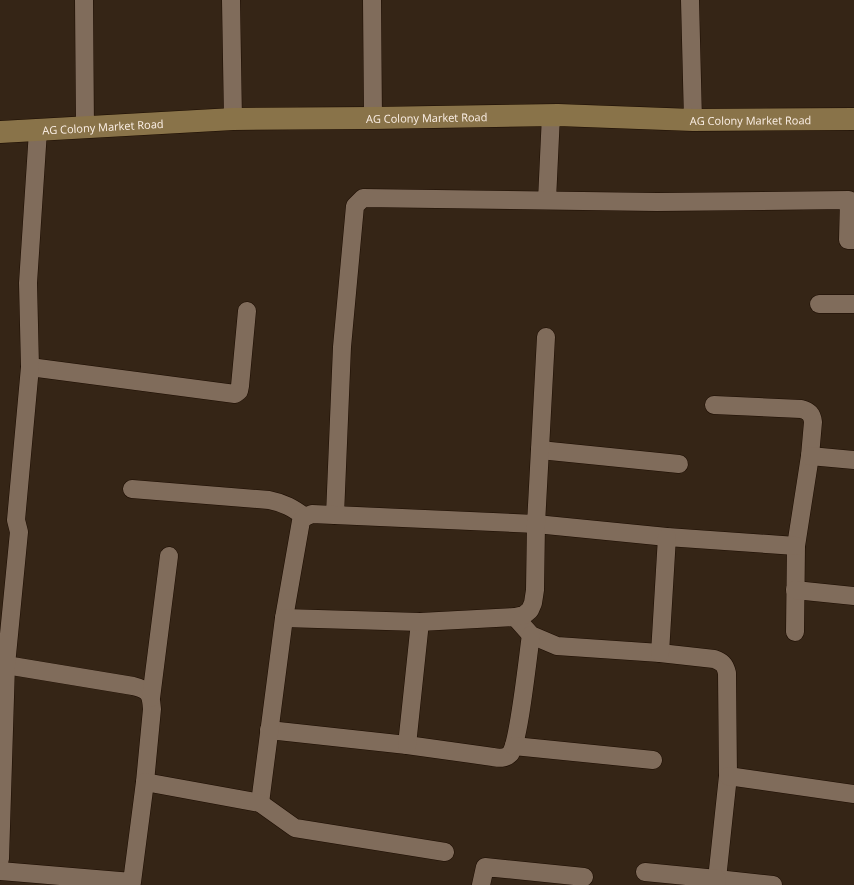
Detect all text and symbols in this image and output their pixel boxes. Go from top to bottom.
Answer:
street label: AG Colony Market Road [366,109,487,126]
street label: AG Colony Market Road [690,112,811,128]
street label: AG Colony Market Road [42,115,164,137]

